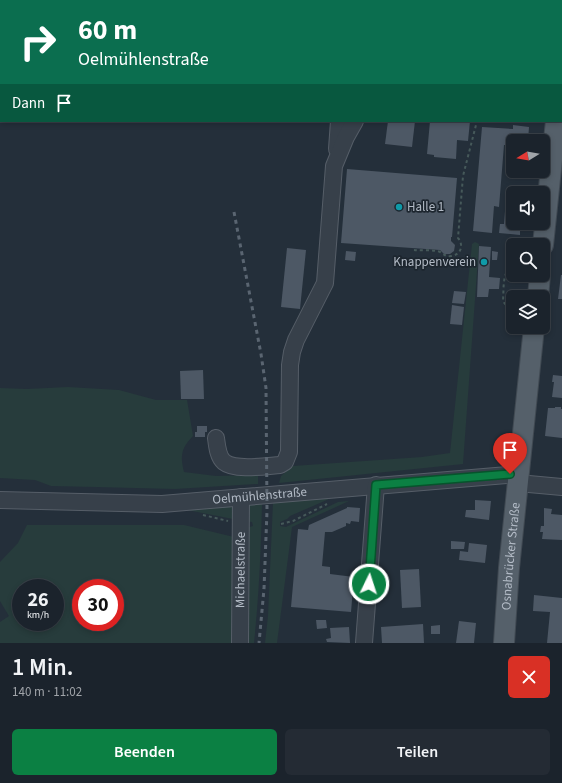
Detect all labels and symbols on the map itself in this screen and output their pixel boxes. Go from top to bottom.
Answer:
north arrow [506,134,550,178]
place label: Halle 1 [407,198,444,216]
marker: Halle 1 [394,202,404,212]
place label: Knappenverein [393,253,476,271]
marker: Knappenverein [479,257,489,267]
pin [493,433,527,474]
street label: Oelmühlenstraße [212,483,307,509]
street label: Osnabrücker Straße [497,502,525,611]
street label: Michaelstraße [231,532,250,608]
position arrow [348,563,390,605]
speed limit sign: 30 [72,579,124,631]

